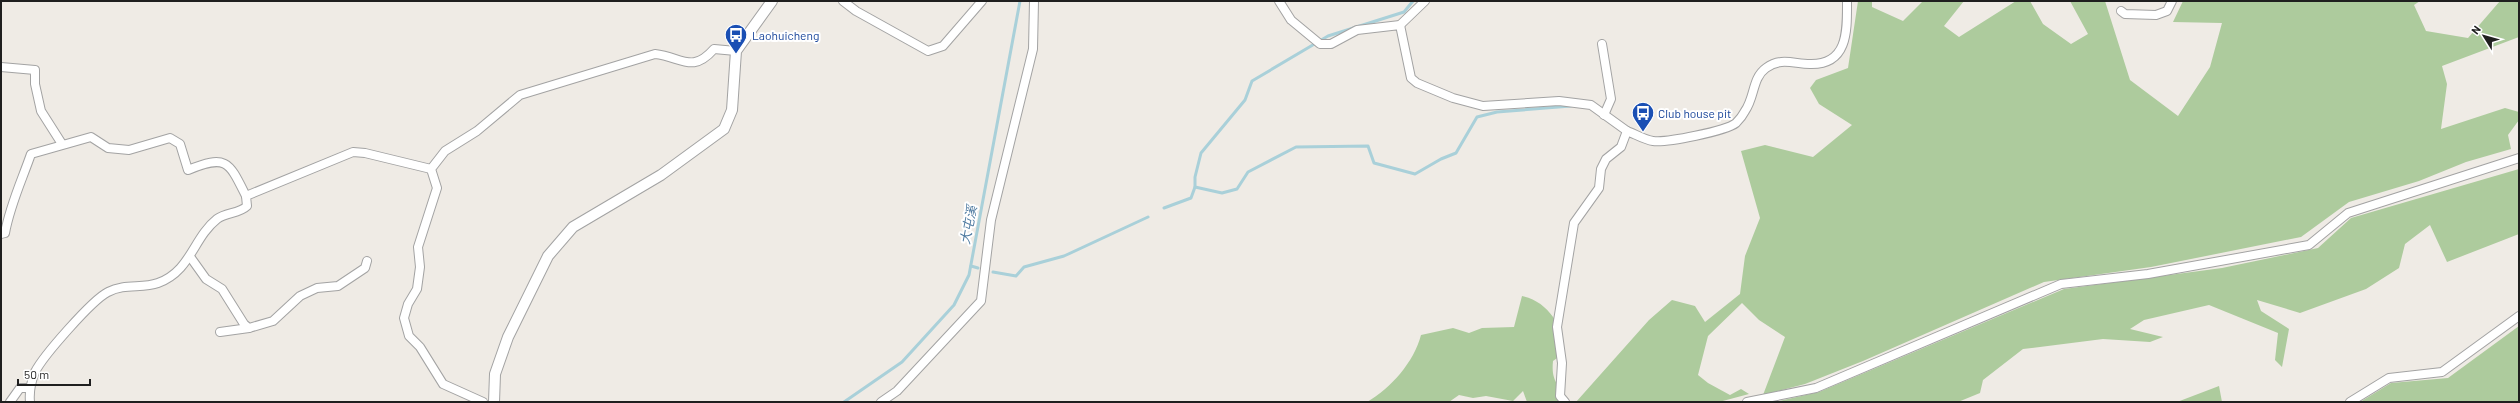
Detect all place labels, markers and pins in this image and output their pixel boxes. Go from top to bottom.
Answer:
bus stop icon: Laohuicheng [723,22,749,55]
place label: Laohuicheng [752,28,819,42]
bus stop icon: Club house pit [1630,100,1656,133]
place label: Club house pit [1658,106,1731,120]

